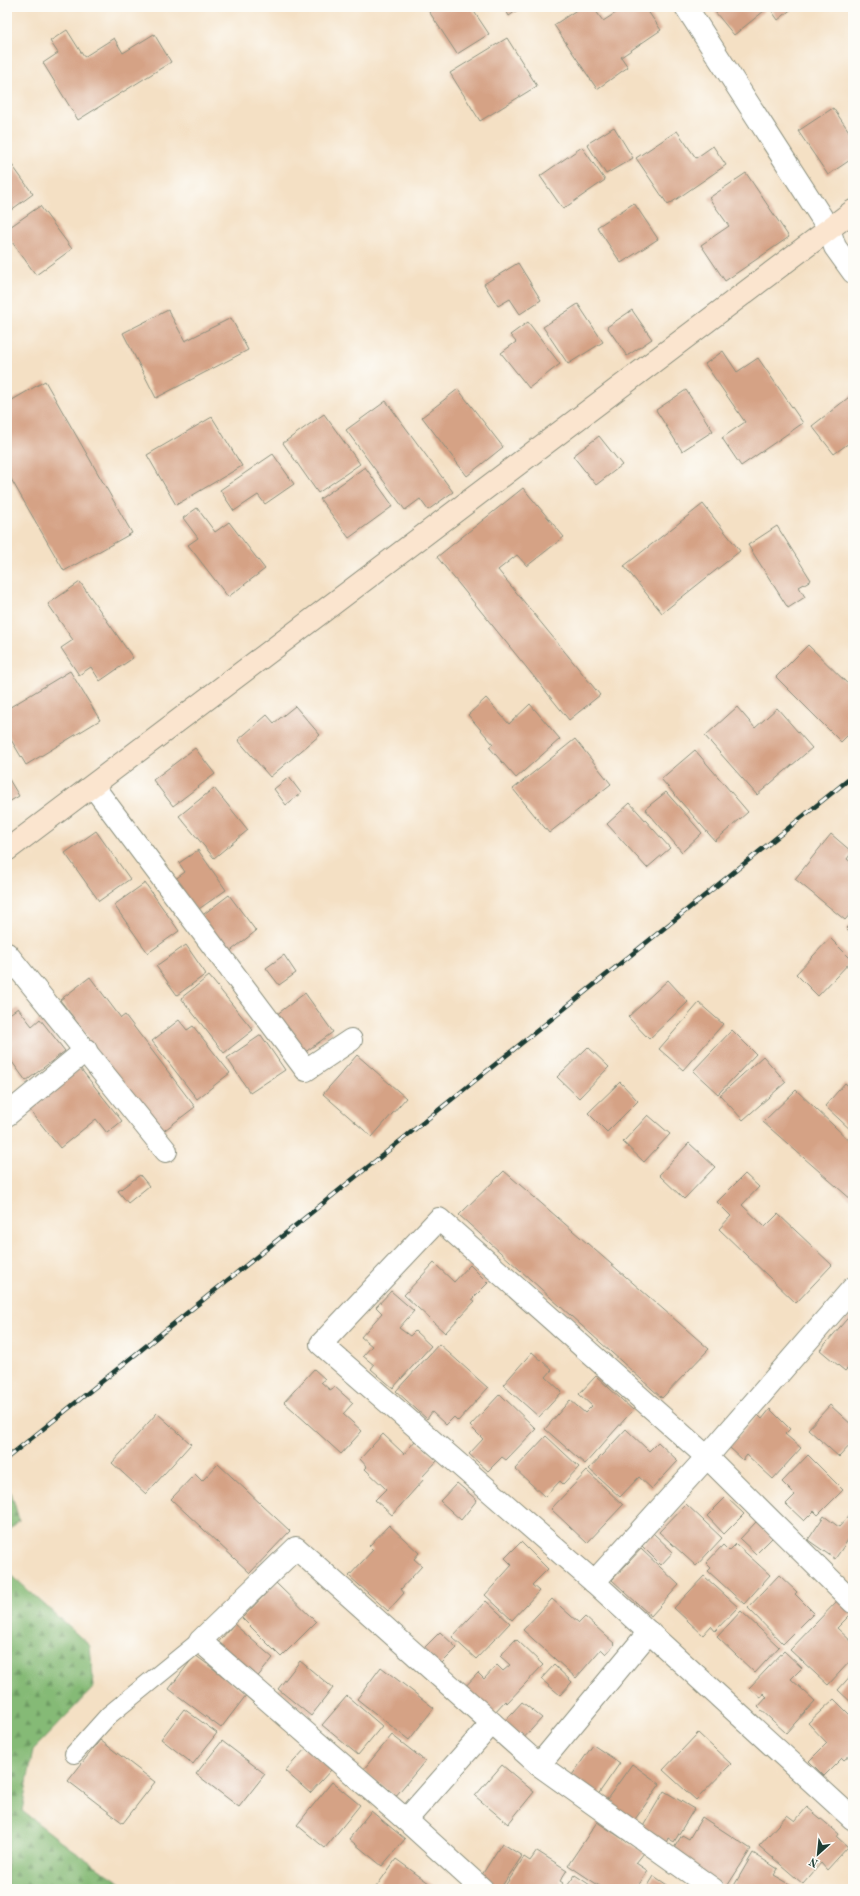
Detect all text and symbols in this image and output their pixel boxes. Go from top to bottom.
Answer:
north arrow [798,1834,838,1874]
text: N [807,1854,820,1868]

